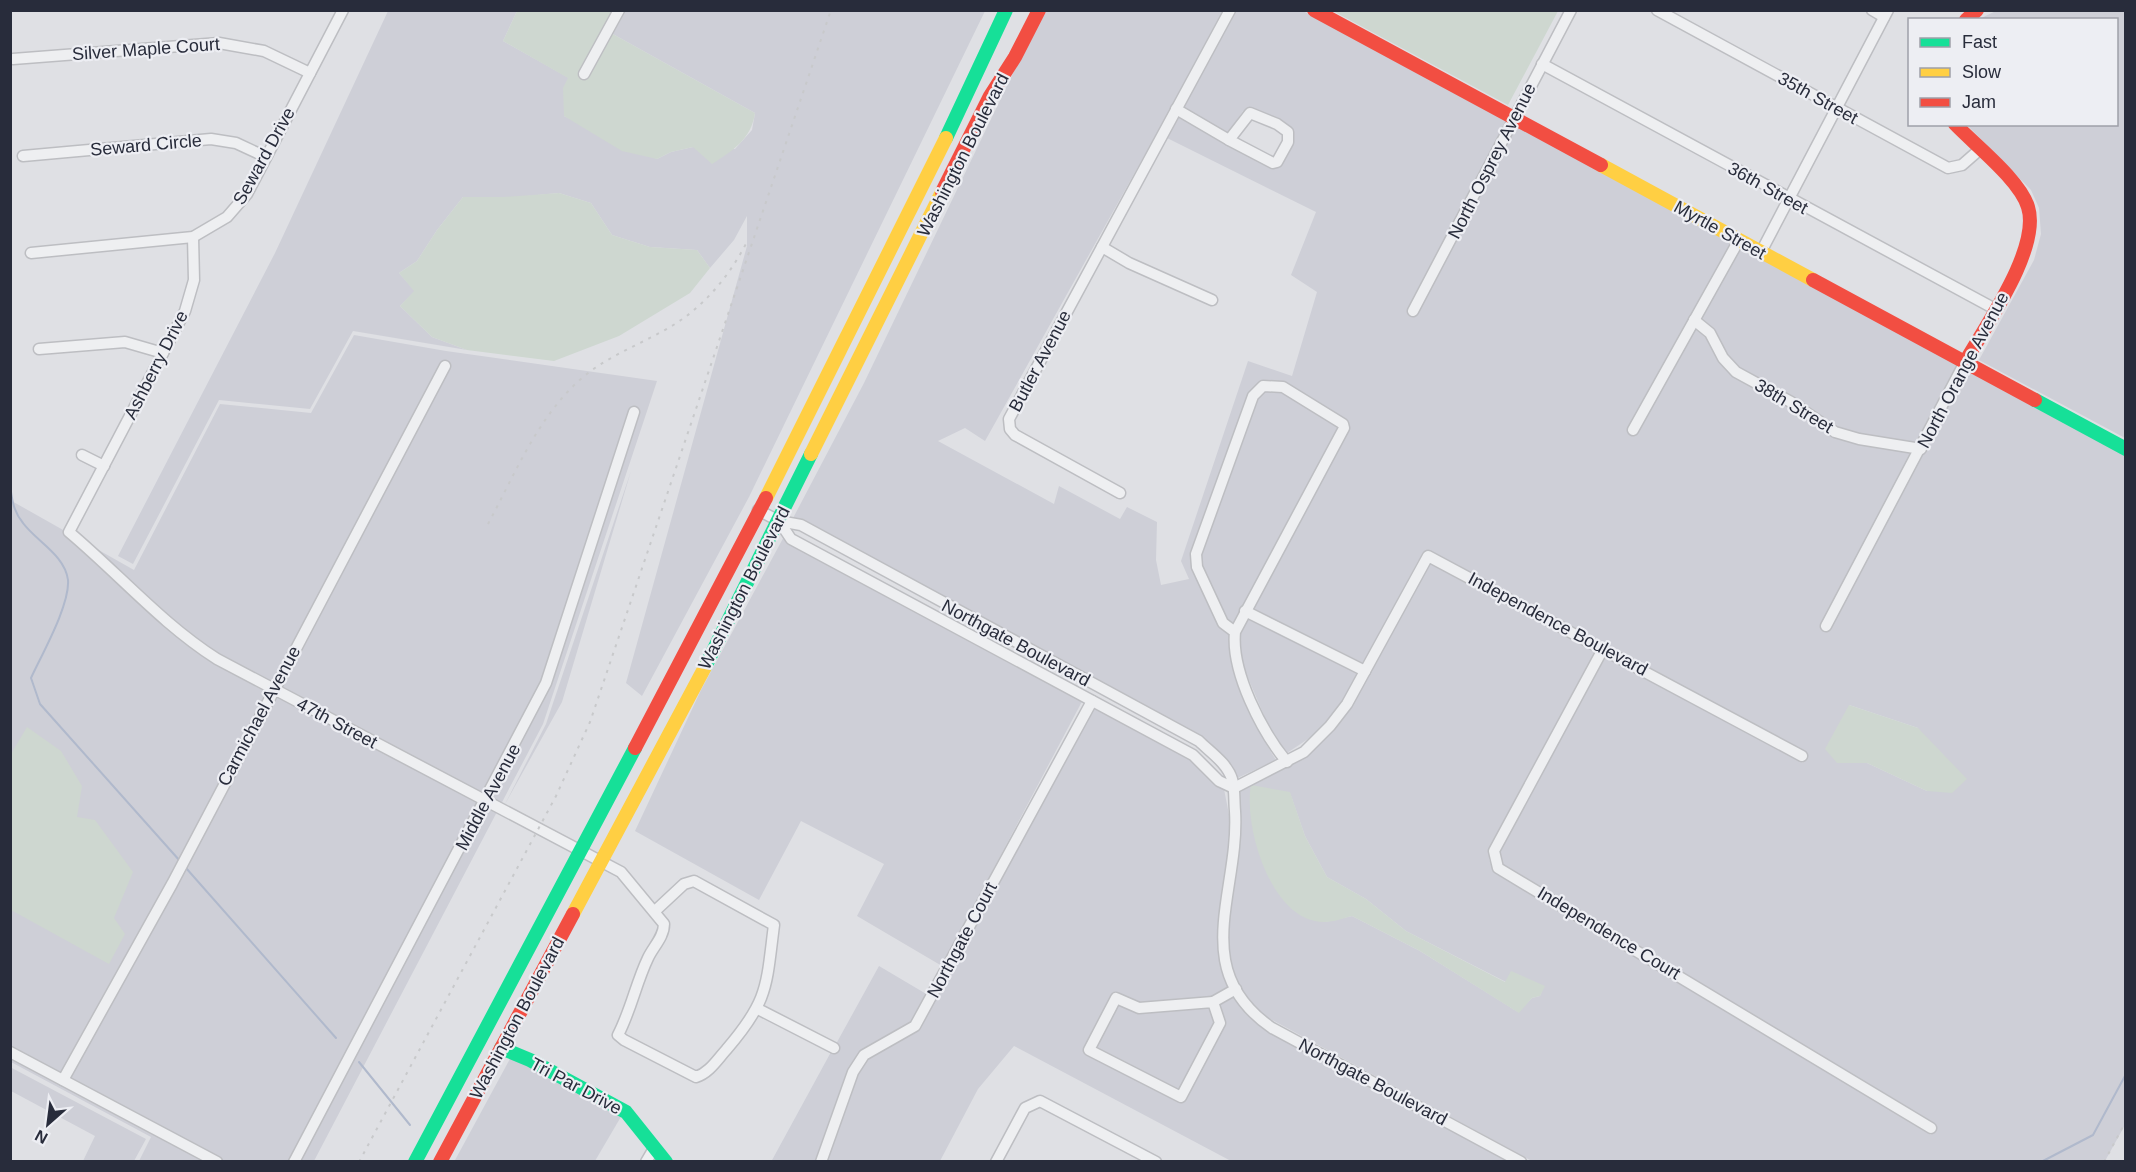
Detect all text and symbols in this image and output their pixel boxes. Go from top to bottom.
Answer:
legend [1908,18,2118,126]
text: Fast [1962,32,1997,52]
street label: Silver Maple Court [71,34,221,64]
text: Slow [1962,62,2002,82]
street label: 35th Street [1775,68,1861,128]
street label: Washington Boulevard [913,70,1013,240]
street label: North Osprey Avenue [1444,80,1540,242]
text: Jam [1962,92,1996,112]
street label: Seward Drive [229,104,299,208]
street label: Seward Circle [89,130,203,160]
street label: 36th Street [1725,158,1811,218]
street label: Myrtle Street [1671,197,1769,263]
street label: North Orange Avenue [1913,289,2013,451]
street label: Ashberry Drive [120,307,192,423]
street label: Butler Avenue [1005,307,1075,415]
street label: 38th Street [1751,375,1837,437]
street label: Washington Boulevard [694,503,794,673]
street label: Independence Boulevard [1465,568,1651,680]
street label: Northgate Boulevard [938,595,1094,691]
street label: Carmichael Avenue [214,643,304,789]
street label: 47th Street [293,693,381,753]
street label: Middle Avenue [452,740,524,854]
street label: Northgate Court [923,879,1001,1001]
street label: Independence Court [1534,882,1684,984]
street label: Washington Boulevard [466,934,568,1102]
street label: Northgate Boulevard [1295,1034,1451,1130]
street label: Tri Par Drive [527,1054,625,1118]
north arrow [18,1094,78,1154]
text: N [32,1127,50,1147]

